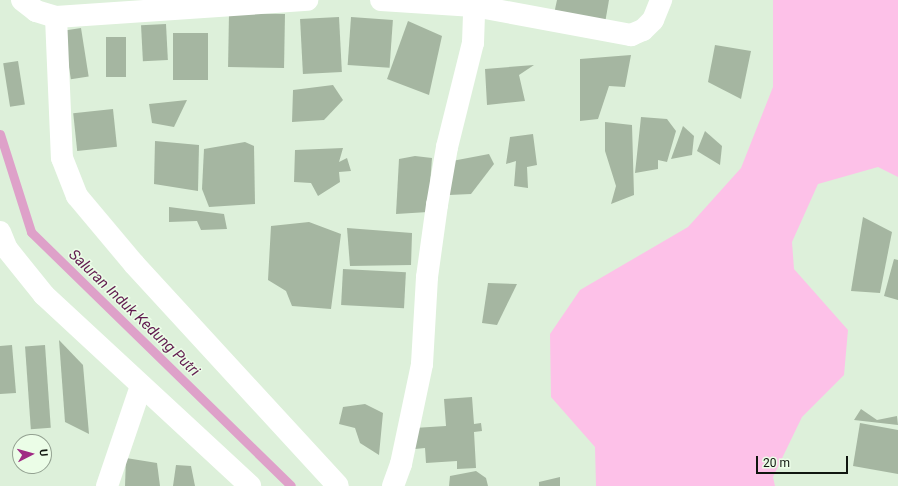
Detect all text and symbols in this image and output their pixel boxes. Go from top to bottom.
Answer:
water label: Saluran Induk Kedung Putri [65,246,203,380]
north arrow [12,434,52,474]
text: U [37,448,50,457]
scale bar [758,448,850,474]
text: 20 m [763,456,790,470]

